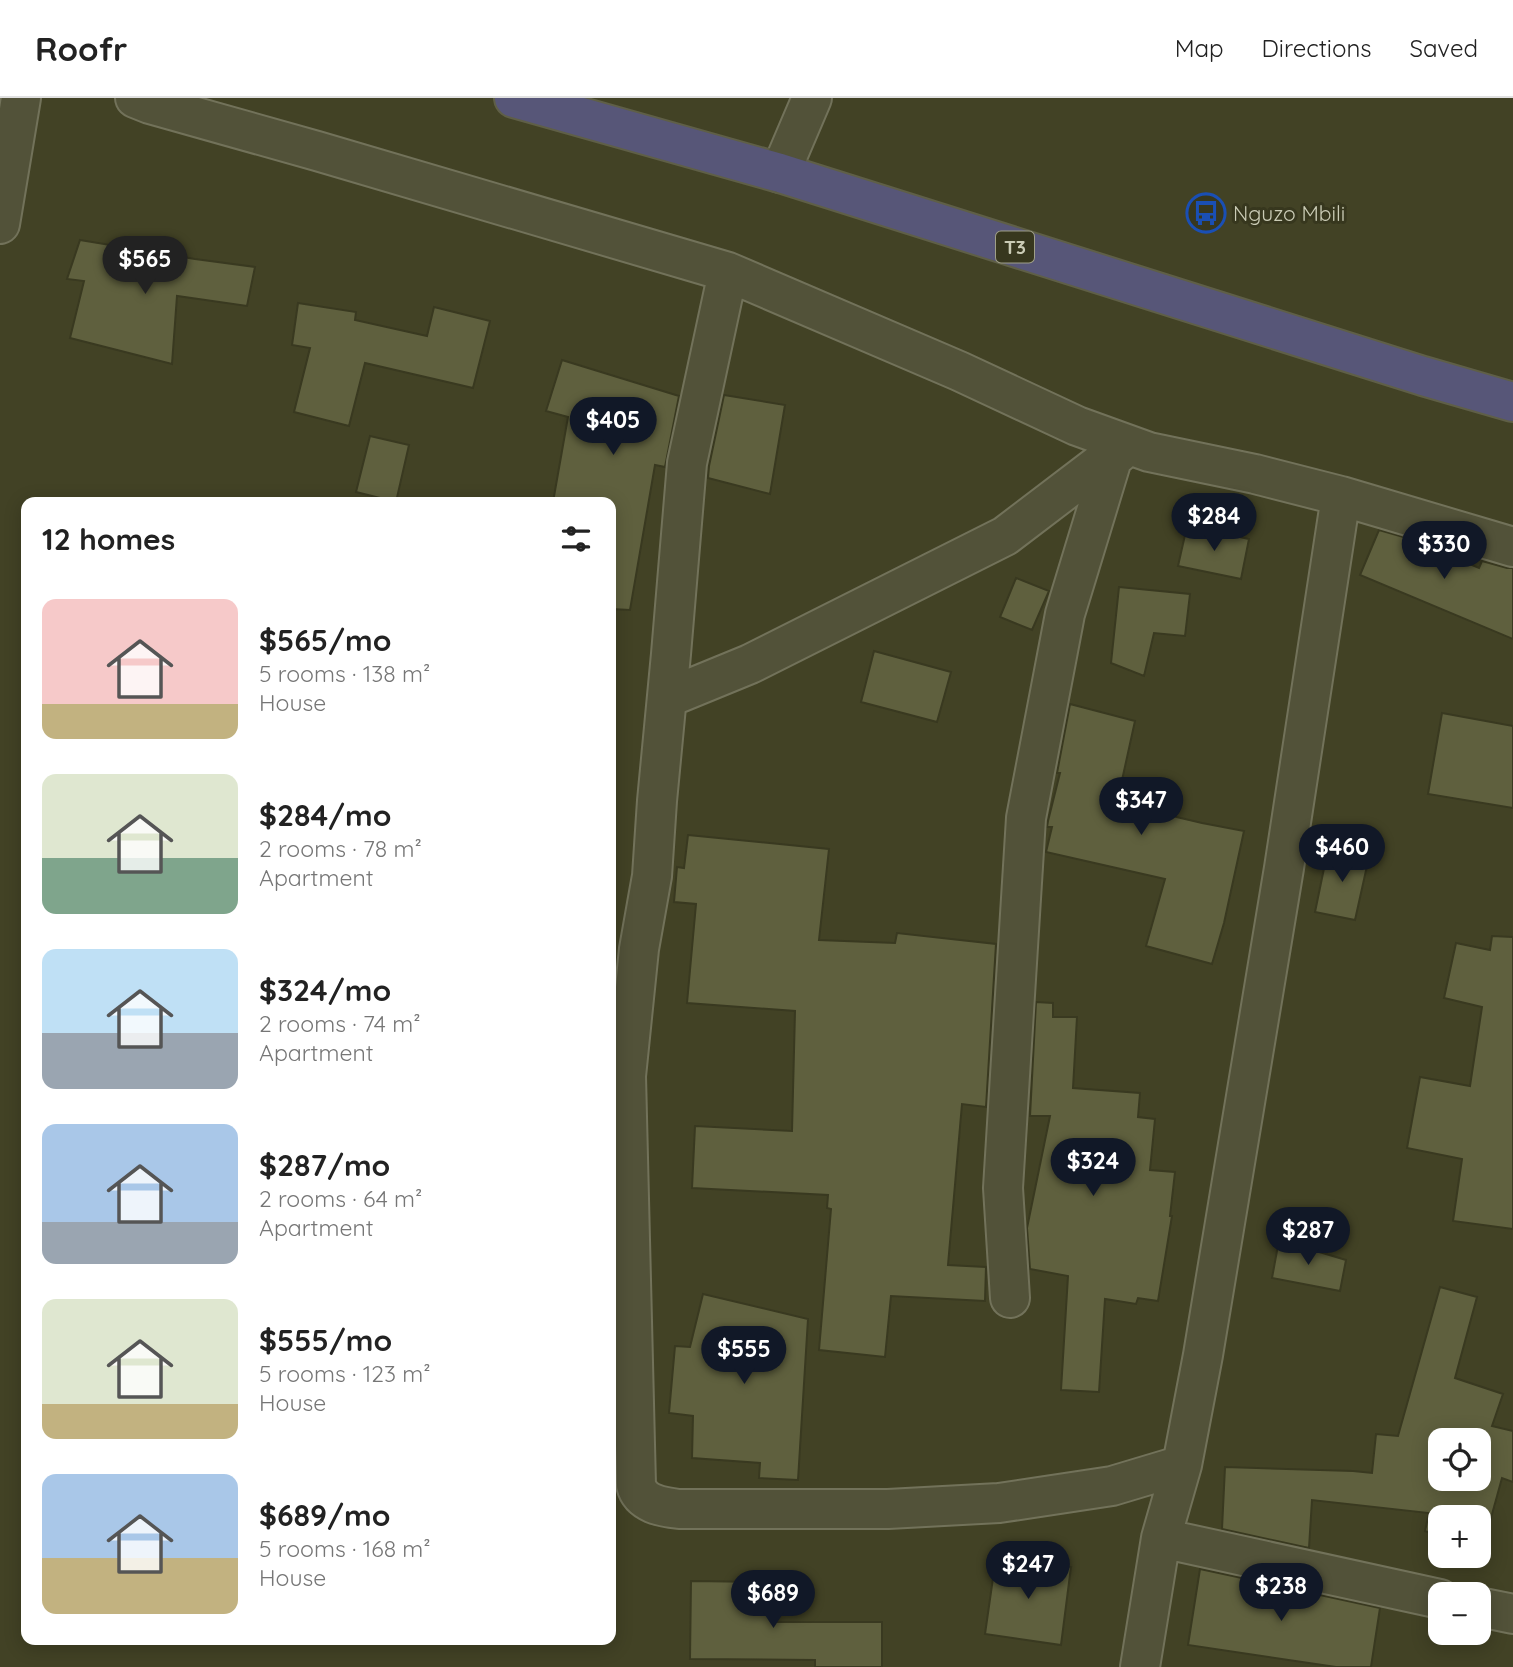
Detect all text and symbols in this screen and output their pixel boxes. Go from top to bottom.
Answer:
text: Roofr [35,28,127,69]
text: Map [1175,33,1224,63]
text: Directions [1262,33,1372,63]
text: Saved [1410,33,1478,63]
bus stop icon: Nguzo Mbili [1185,192,1227,234]
place label: Nguzo Mbili [1233,200,1345,226]
road number: T3 [996,232,1034,262]
pin: $565 [104,236,186,296]
text: $565 [119,244,171,273]
pin: $405 [572,398,654,457]
text: $405 [586,405,640,434]
pin: $284 [1173,494,1255,553]
text: $284 [1188,501,1240,530]
text: 12 homes [42,520,175,558]
icon: filters [557,520,595,558]
pin: $330 [1403,522,1485,581]
text: $330 [1418,529,1470,558]
text: $565/mo [259,621,391,659]
icon: home [98,627,182,711]
text: 5 rooms · 138 m² [259,659,430,688]
text: House [259,688,326,717]
pin: $347 [1100,778,1182,837]
text: $347 [1115,785,1167,814]
text: $284/mo [259,796,391,834]
icon: home [98,802,182,886]
pin: $460 [1301,824,1383,884]
text: $460 [1315,832,1369,861]
text: 2 rooms · 78 m² [259,834,422,863]
text: Apartment [259,863,373,892]
text: $324/mo [259,971,391,1009]
icon: home [98,977,182,1061]
text: 2 rooms · 74 m² [259,1009,421,1038]
text: Apartment [259,1038,373,1067]
pin: $324 [1052,1138,1134,1198]
text: $287/mo [259,1146,390,1184]
text: $324 [1067,1146,1119,1175]
icon: home [98,1152,182,1236]
text: 2 rooms · 64 m² [259,1184,422,1213]
pin: $287 [1267,1208,1349,1267]
text: Apartment [259,1213,373,1242]
text: $287 [1282,1215,1334,1244]
text: $555/mo [259,1321,392,1359]
pin: $555 [703,1326,785,1386]
icon: home [98,1327,182,1411]
text: $555 [717,1334,771,1363]
text: 5 rooms · 123 m² [259,1359,431,1388]
text: House [259,1388,326,1417]
map controls [1428,1428,1491,1645]
button: locate [1428,1428,1491,1491]
text: $689/mo [259,1496,390,1534]
icon: home [98,1502,182,1586]
button: + [1428,1505,1491,1568]
text: 5 rooms · 168 m² [259,1534,431,1563]
pin: $247 [987,1542,1069,1601]
text: $247 [1002,1549,1054,1578]
text: House [259,1563,326,1592]
pin: $238 [1240,1564,1322,1623]
pin: $689 [732,1570,814,1630]
text: $238 [1255,1571,1307,1600]
text: $689 [747,1578,799,1607]
button: − [1428,1582,1491,1645]

